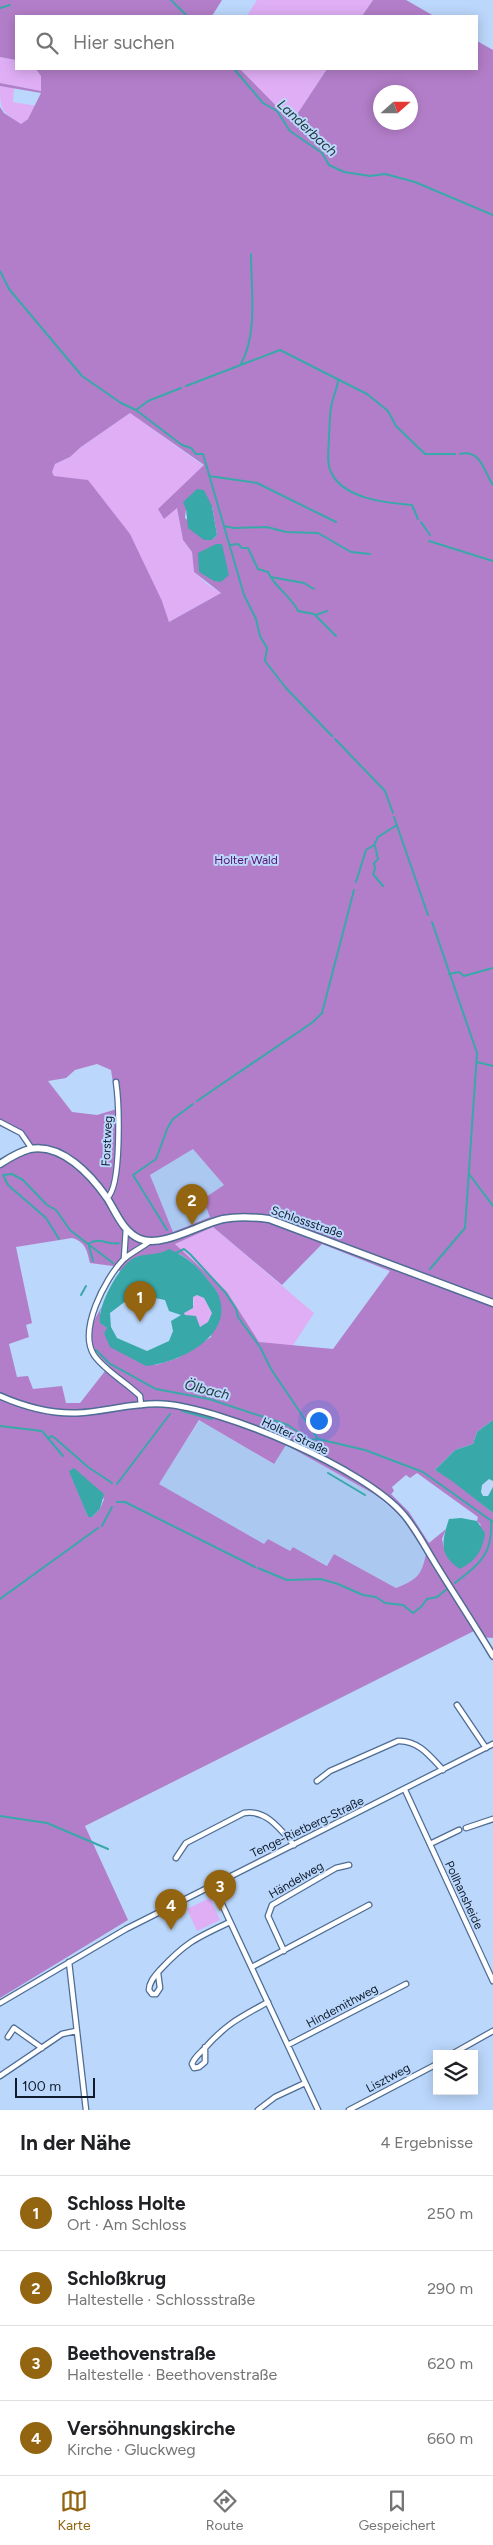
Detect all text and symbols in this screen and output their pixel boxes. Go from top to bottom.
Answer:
search box [15,15,478,70]
icon: search [33,29,61,57]
text: Hier suchen [73,31,174,54]
north arrow [373,85,418,130]
water label: Landerbach [273,96,341,160]
park label: Holter Wald [214,853,278,867]
street label: Forstweg [99,1115,115,1167]
pin: 2 [176,1184,208,1225]
street label: Schlossstraße [269,1203,345,1241]
pin: 1 [124,1281,156,1322]
water label: Ölbach [183,1376,231,1404]
your location [306,1408,332,1434]
street label: Holter Straße [259,1414,331,1458]
street label: Tenge-Rietberg-Straße [248,1793,366,1861]
street label: Händelweg [266,1859,326,1901]
street label: Pollhansheide [442,1859,486,1932]
pin: 3 [204,1870,236,1911]
pin: 4 [155,1889,187,1930]
street label: Hindemithweg [304,1981,380,2031]
map controls [433,2050,478,2095]
button: layers [433,2050,478,2095]
street label: Lisztweg [364,2061,412,2095]
scale bar [15,2075,95,2098]
text: 100 m [22,2078,61,2095]
text: In der Nähe [20,2130,131,2155]
text: 4 Ergebnisse [380,2133,473,2152]
text: Schloss Holte [67,2192,186,2215]
text: 1 [33,2204,39,2223]
text: 250 m [427,2204,473,2223]
text: Ort · Am Schloss [67,2215,186,2234]
text: Schloßkrug [67,2267,166,2290]
text: 2 [31,2279,41,2298]
text: 290 m [427,2279,473,2298]
text: Haltestelle · Schlossstraße [67,2290,255,2309]
text: Beethovenstraße [67,2342,216,2365]
text: 3 [32,2354,40,2373]
text: 620 m [427,2354,473,2373]
text: Haltestelle · Beethovenstraße [67,2365,277,2384]
text: Versöhnungskirche [67,2417,235,2440]
text: 4 [31,2429,41,2448]
text: 660 m [427,2429,473,2448]
text: Kirche · Gluckweg [67,2440,196,2459]
tab: Karte [58,2487,91,2534]
tab: Route [206,2487,243,2534]
tab: Gespeichert [358,2487,435,2534]

